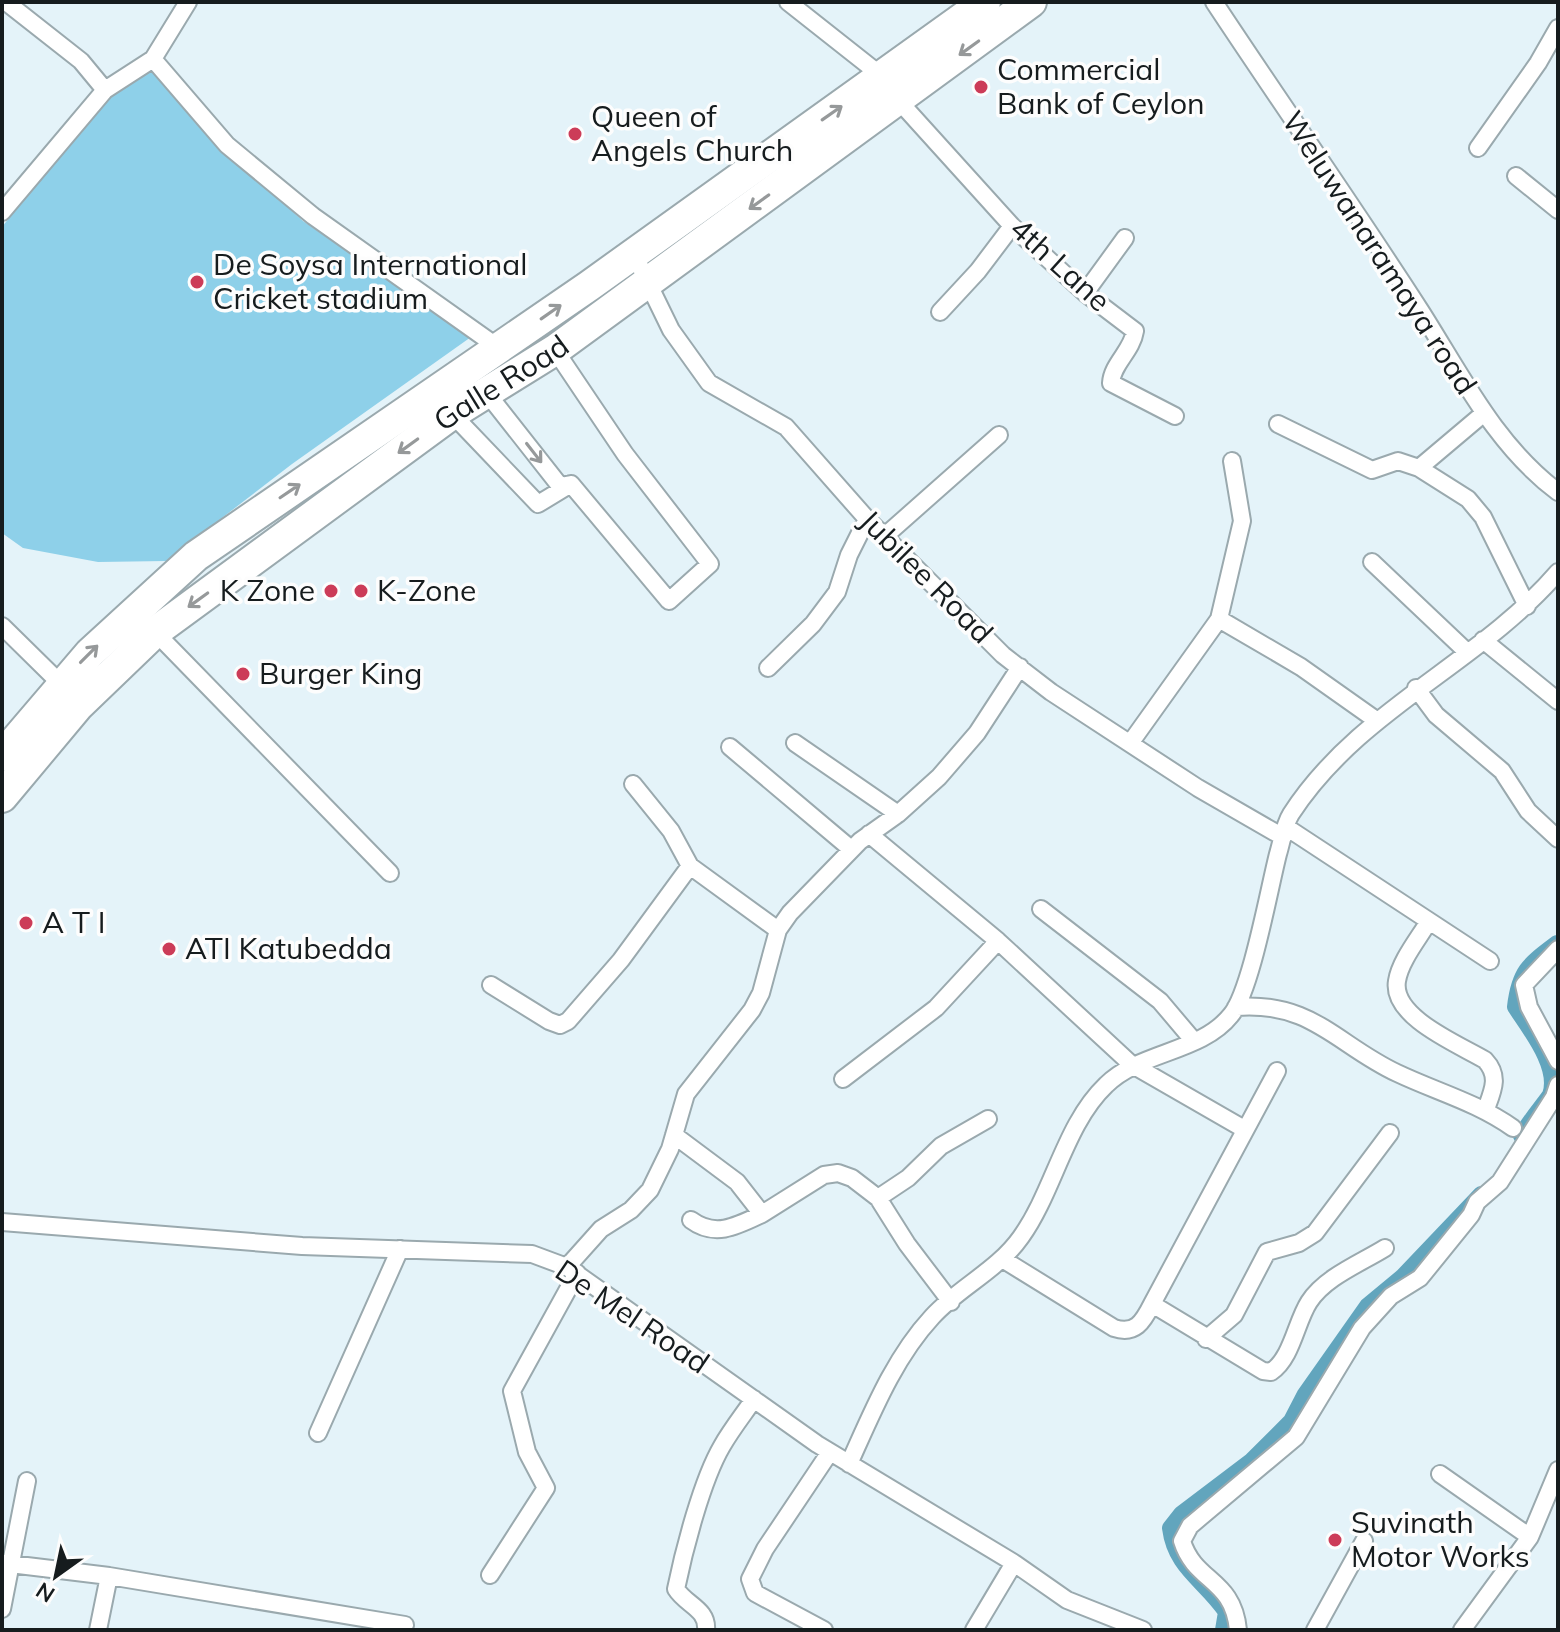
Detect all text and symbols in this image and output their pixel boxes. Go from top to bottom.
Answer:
one-way arrow [958,40,980,56]
place label: Commercial Bank of Ceylon [997,50,1205,122]
marker: Commercial Bank of Ceylon [972,78,990,96]
place label: Queen of Angels Church [591,97,793,169]
street label: Weluwanaramaya road [1274,104,1486,401]
one-way arrow [821,105,842,122]
marker: Queen of Angels Church [566,125,584,143]
one-way arrow [748,193,770,210]
street label: 4th Lane [1003,209,1119,319]
place label: De Soysa International Cricket stadium [213,245,527,317]
marker: De Soysa International Cricket stadium [188,273,206,291]
one-way arrow [540,304,562,320]
street label: Galle Road [426,326,576,439]
one-way arrow [398,438,419,455]
one-way arrow [525,442,542,463]
one-way arrow [279,483,301,499]
street label: Jubilee Road [852,502,1001,651]
place label: K Zone [220,571,315,609]
place label: K-Zone [377,571,476,609]
marker: K Zone [322,582,340,600]
marker: K-Zone [352,582,370,600]
one-way arrow [188,592,210,609]
one-way arrow [79,645,98,664]
place label: Burger King [259,654,422,692]
marker: Burger King [234,665,252,683]
place label: A T I [42,903,106,941]
marker: A T I [17,914,35,932]
place label: ATI Katubedda [185,929,392,967]
marker: ATI Katubedda [160,940,178,958]
street label: De Mel Road [549,1251,717,1381]
place label: Suvinath Motor Works [1351,1503,1530,1575]
marker: Suvinath Motor Works [1326,1531,1344,1549]
north arrow [16,1536,96,1616]
text: N [31,1577,60,1609]

